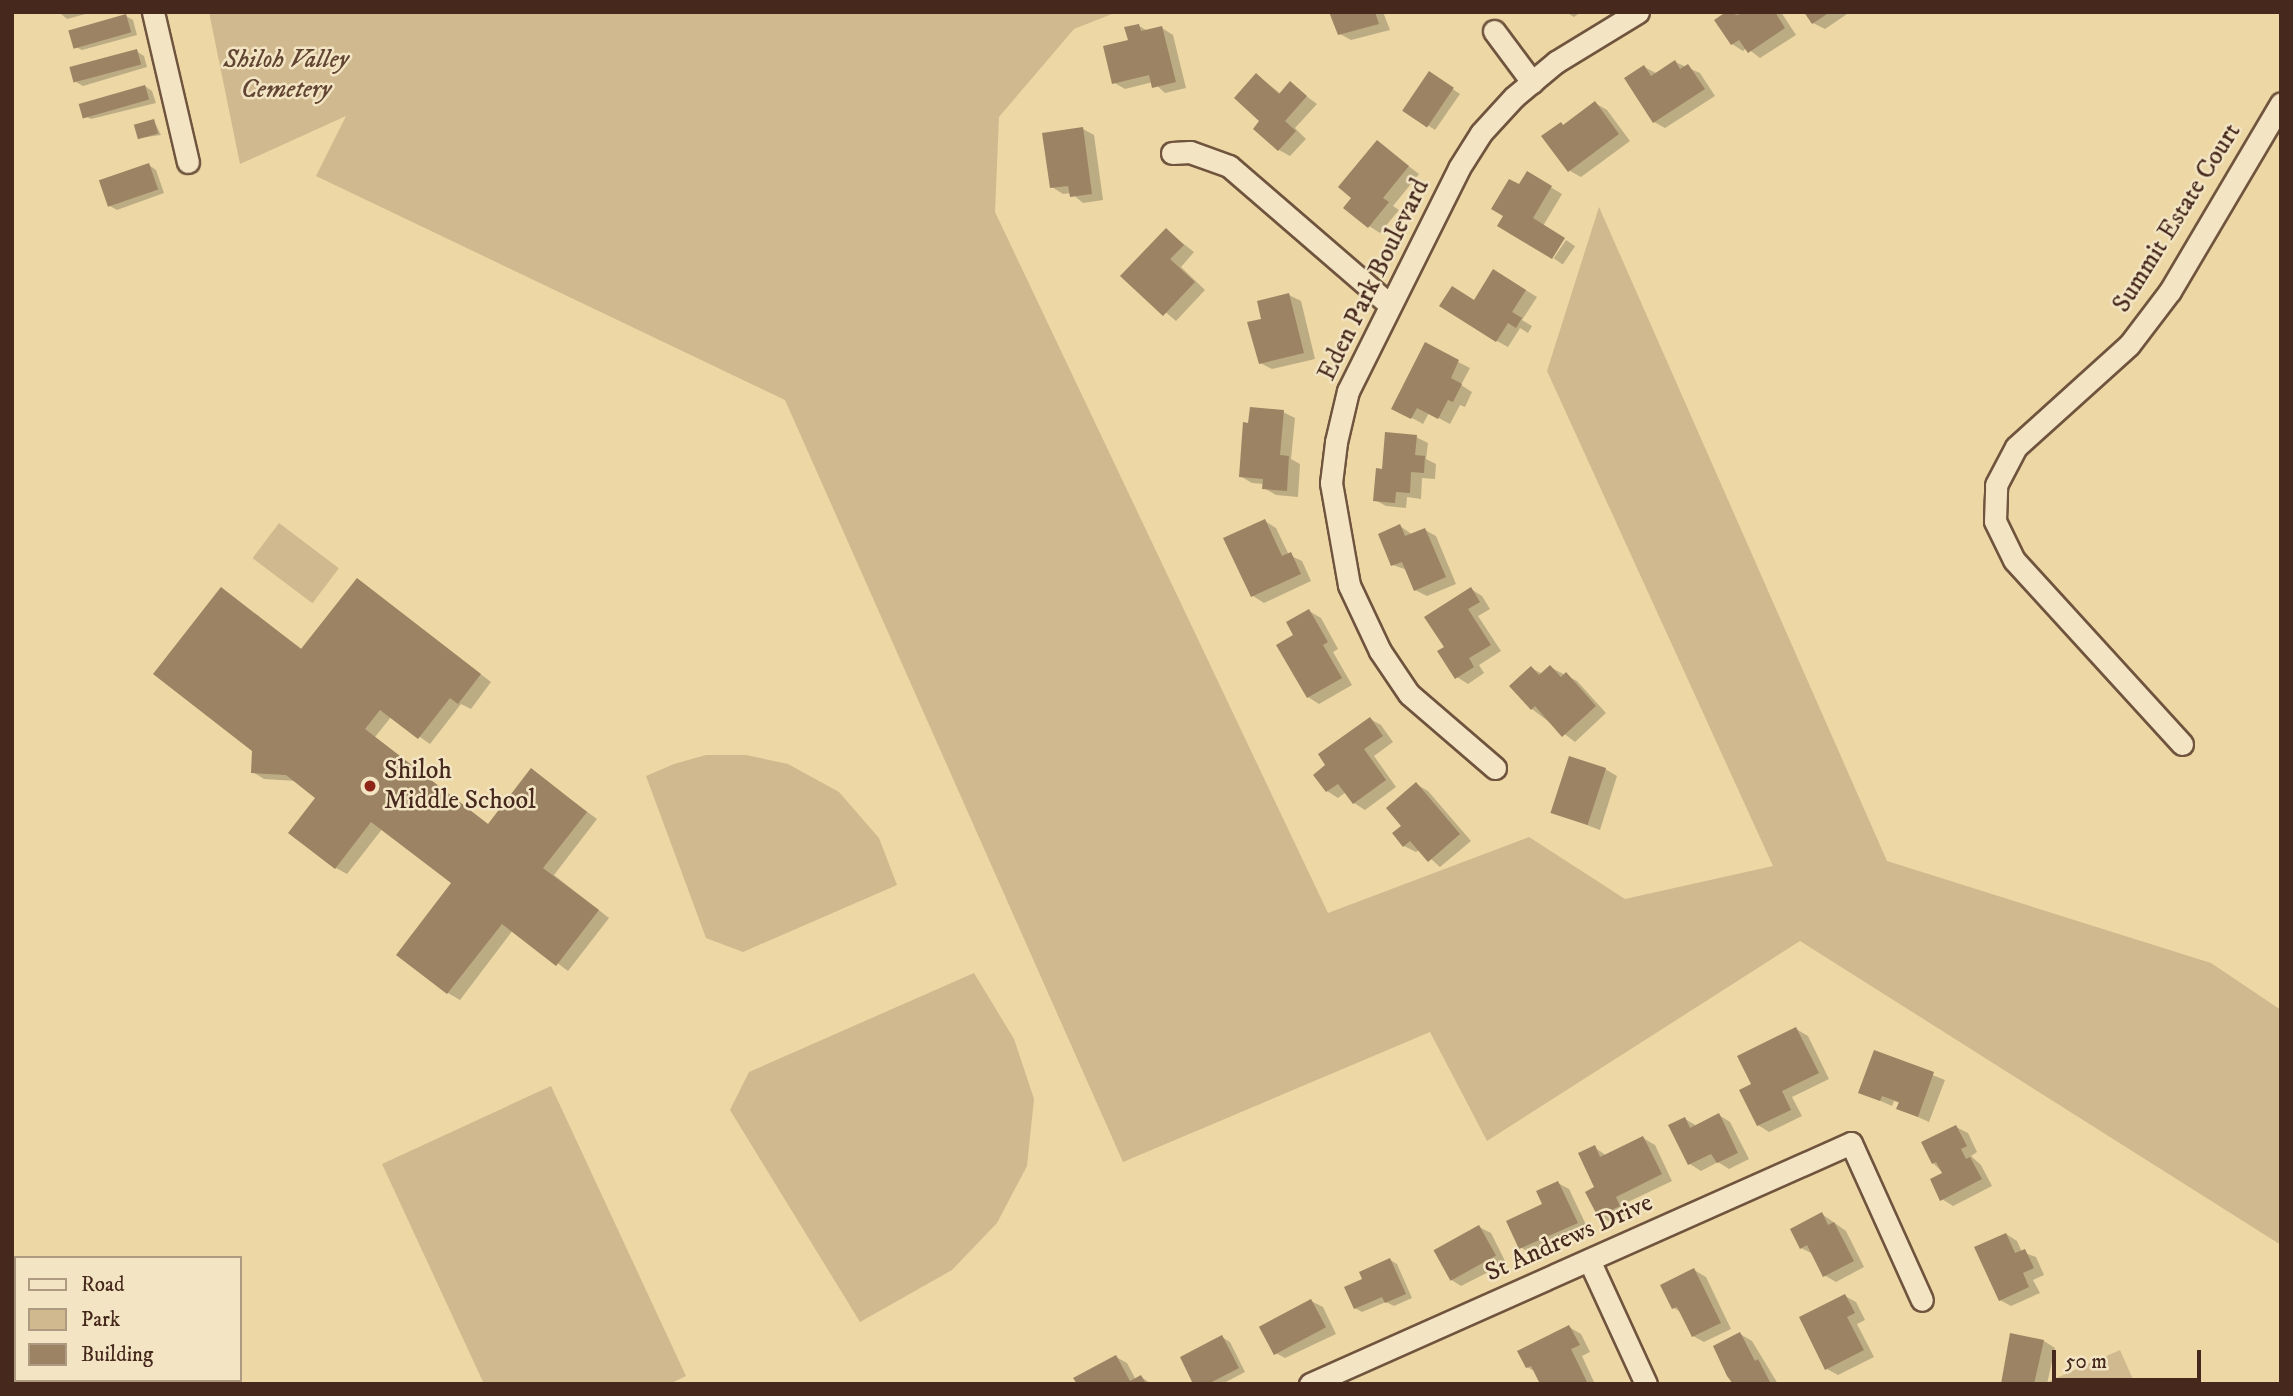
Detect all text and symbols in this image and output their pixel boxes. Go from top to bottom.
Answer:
park label: Shiloh Valley Cemetery [223,44,349,106]
street label: Summit Estate Court [2106,118,2248,318]
street label: Eden Park Boulevard [1312,174,1436,386]
place label: Shiloh Middle School [384,755,536,816]
marker: Shiloh Middle School [362,778,378,794]
street label: St Andrews Drive [1481,1187,1657,1289]
legend [14,1256,242,1382]
text: Road [81,1272,125,1298]
text: Park [81,1307,120,1333]
scale bar [2055,1336,2204,1380]
text: Building [81,1342,153,1368]
text: 50 m [2065,1349,2107,1375]

